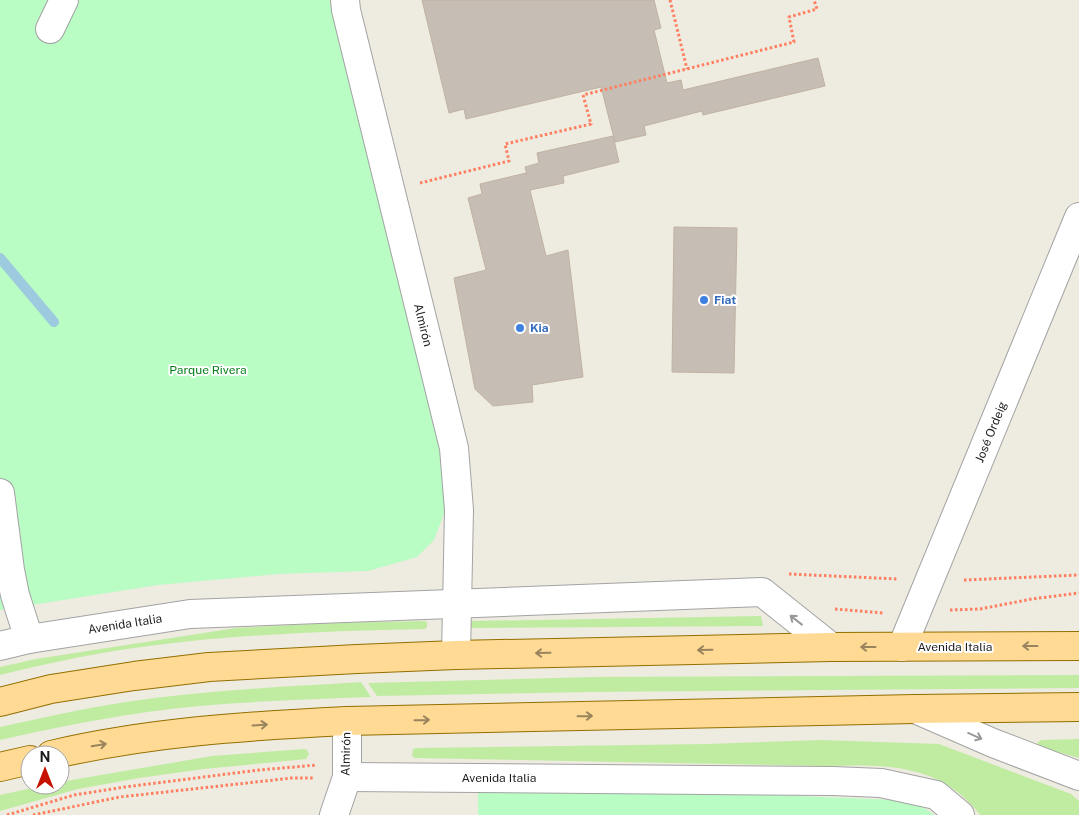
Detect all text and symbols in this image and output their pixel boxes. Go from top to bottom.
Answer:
place label: Fiat [714,293,736,307]
marker: Fiat [698,294,710,306]
street label: Almirón [411,302,435,348]
place label: Kia [530,321,549,335]
marker: Kia [514,322,526,334]
park label: Parque Rivera [169,363,247,377]
street label: José Ordeig [972,399,1010,465]
street label: Avenida Italia [87,611,163,637]
one-way arrow [790,614,803,625]
street label: Avenida Italia [918,640,992,654]
one-way arrow [1023,641,1039,651]
one-way arrow [860,642,876,652]
one-way arrow [698,645,714,655]
one-way arrow [535,648,552,658]
one-way arrow [576,711,592,721]
one-way arrow [414,715,430,724]
one-way arrow [252,721,268,730]
one-way arrow [967,731,982,741]
street label: Almirón [339,732,353,776]
one-way arrow [90,740,106,750]
north arrow [20,745,70,795]
text: N [40,749,50,765]
street label: Avenida Italia [462,771,536,785]

